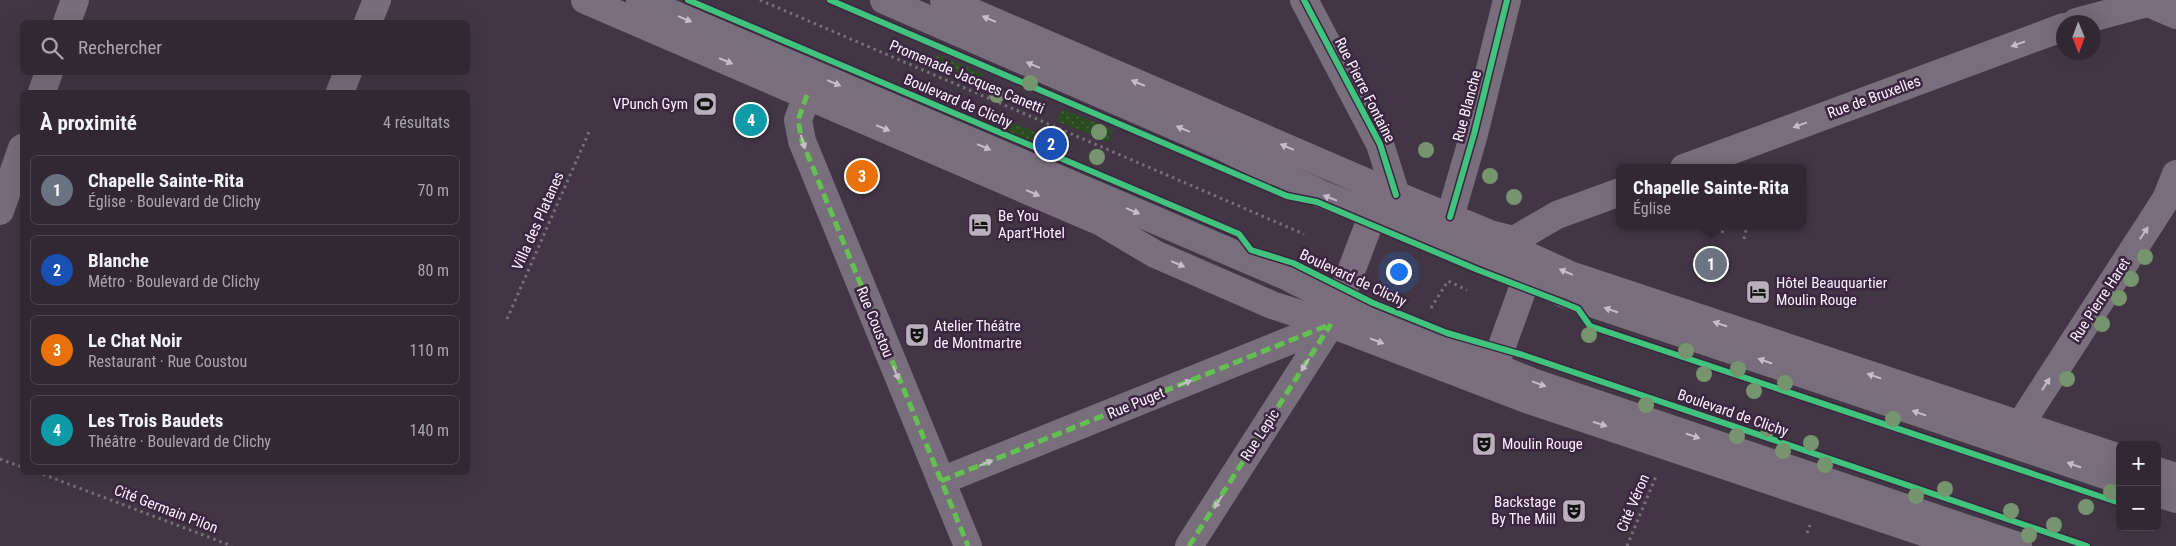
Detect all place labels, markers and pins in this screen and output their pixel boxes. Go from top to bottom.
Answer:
sports icon: VPunch Gym [692,91,718,117]
place label: VPunch Gym [613,95,688,113]
pin: 4 [735,101,767,139]
pin: 2 [1035,125,1067,163]
pin: 3 [846,157,878,195]
place label: Be You Apart'Hotel [998,207,1065,242]
hotel icon: Be You Apart'Hotel [967,212,993,238]
pin: 1 [1695,245,1727,283]
place label: Hôtel Beauquartier Moulin Rouge [1776,274,1888,309]
hotel icon: Hôtel Beauquartier Moulin Rouge [1745,279,1771,305]
place label: Atelier Théâtre de Montmartre [934,317,1022,352]
theatre icon: Atelier Théâtre de Montmartre [904,322,930,348]
theatre icon: Moulin Rouge [1471,431,1497,457]
place label: Moulin Rouge [1502,435,1583,453]
place label: Backstage By The Mill [1491,493,1556,528]
theatre icon: Backstage By The Mill [1561,498,1587,524]

